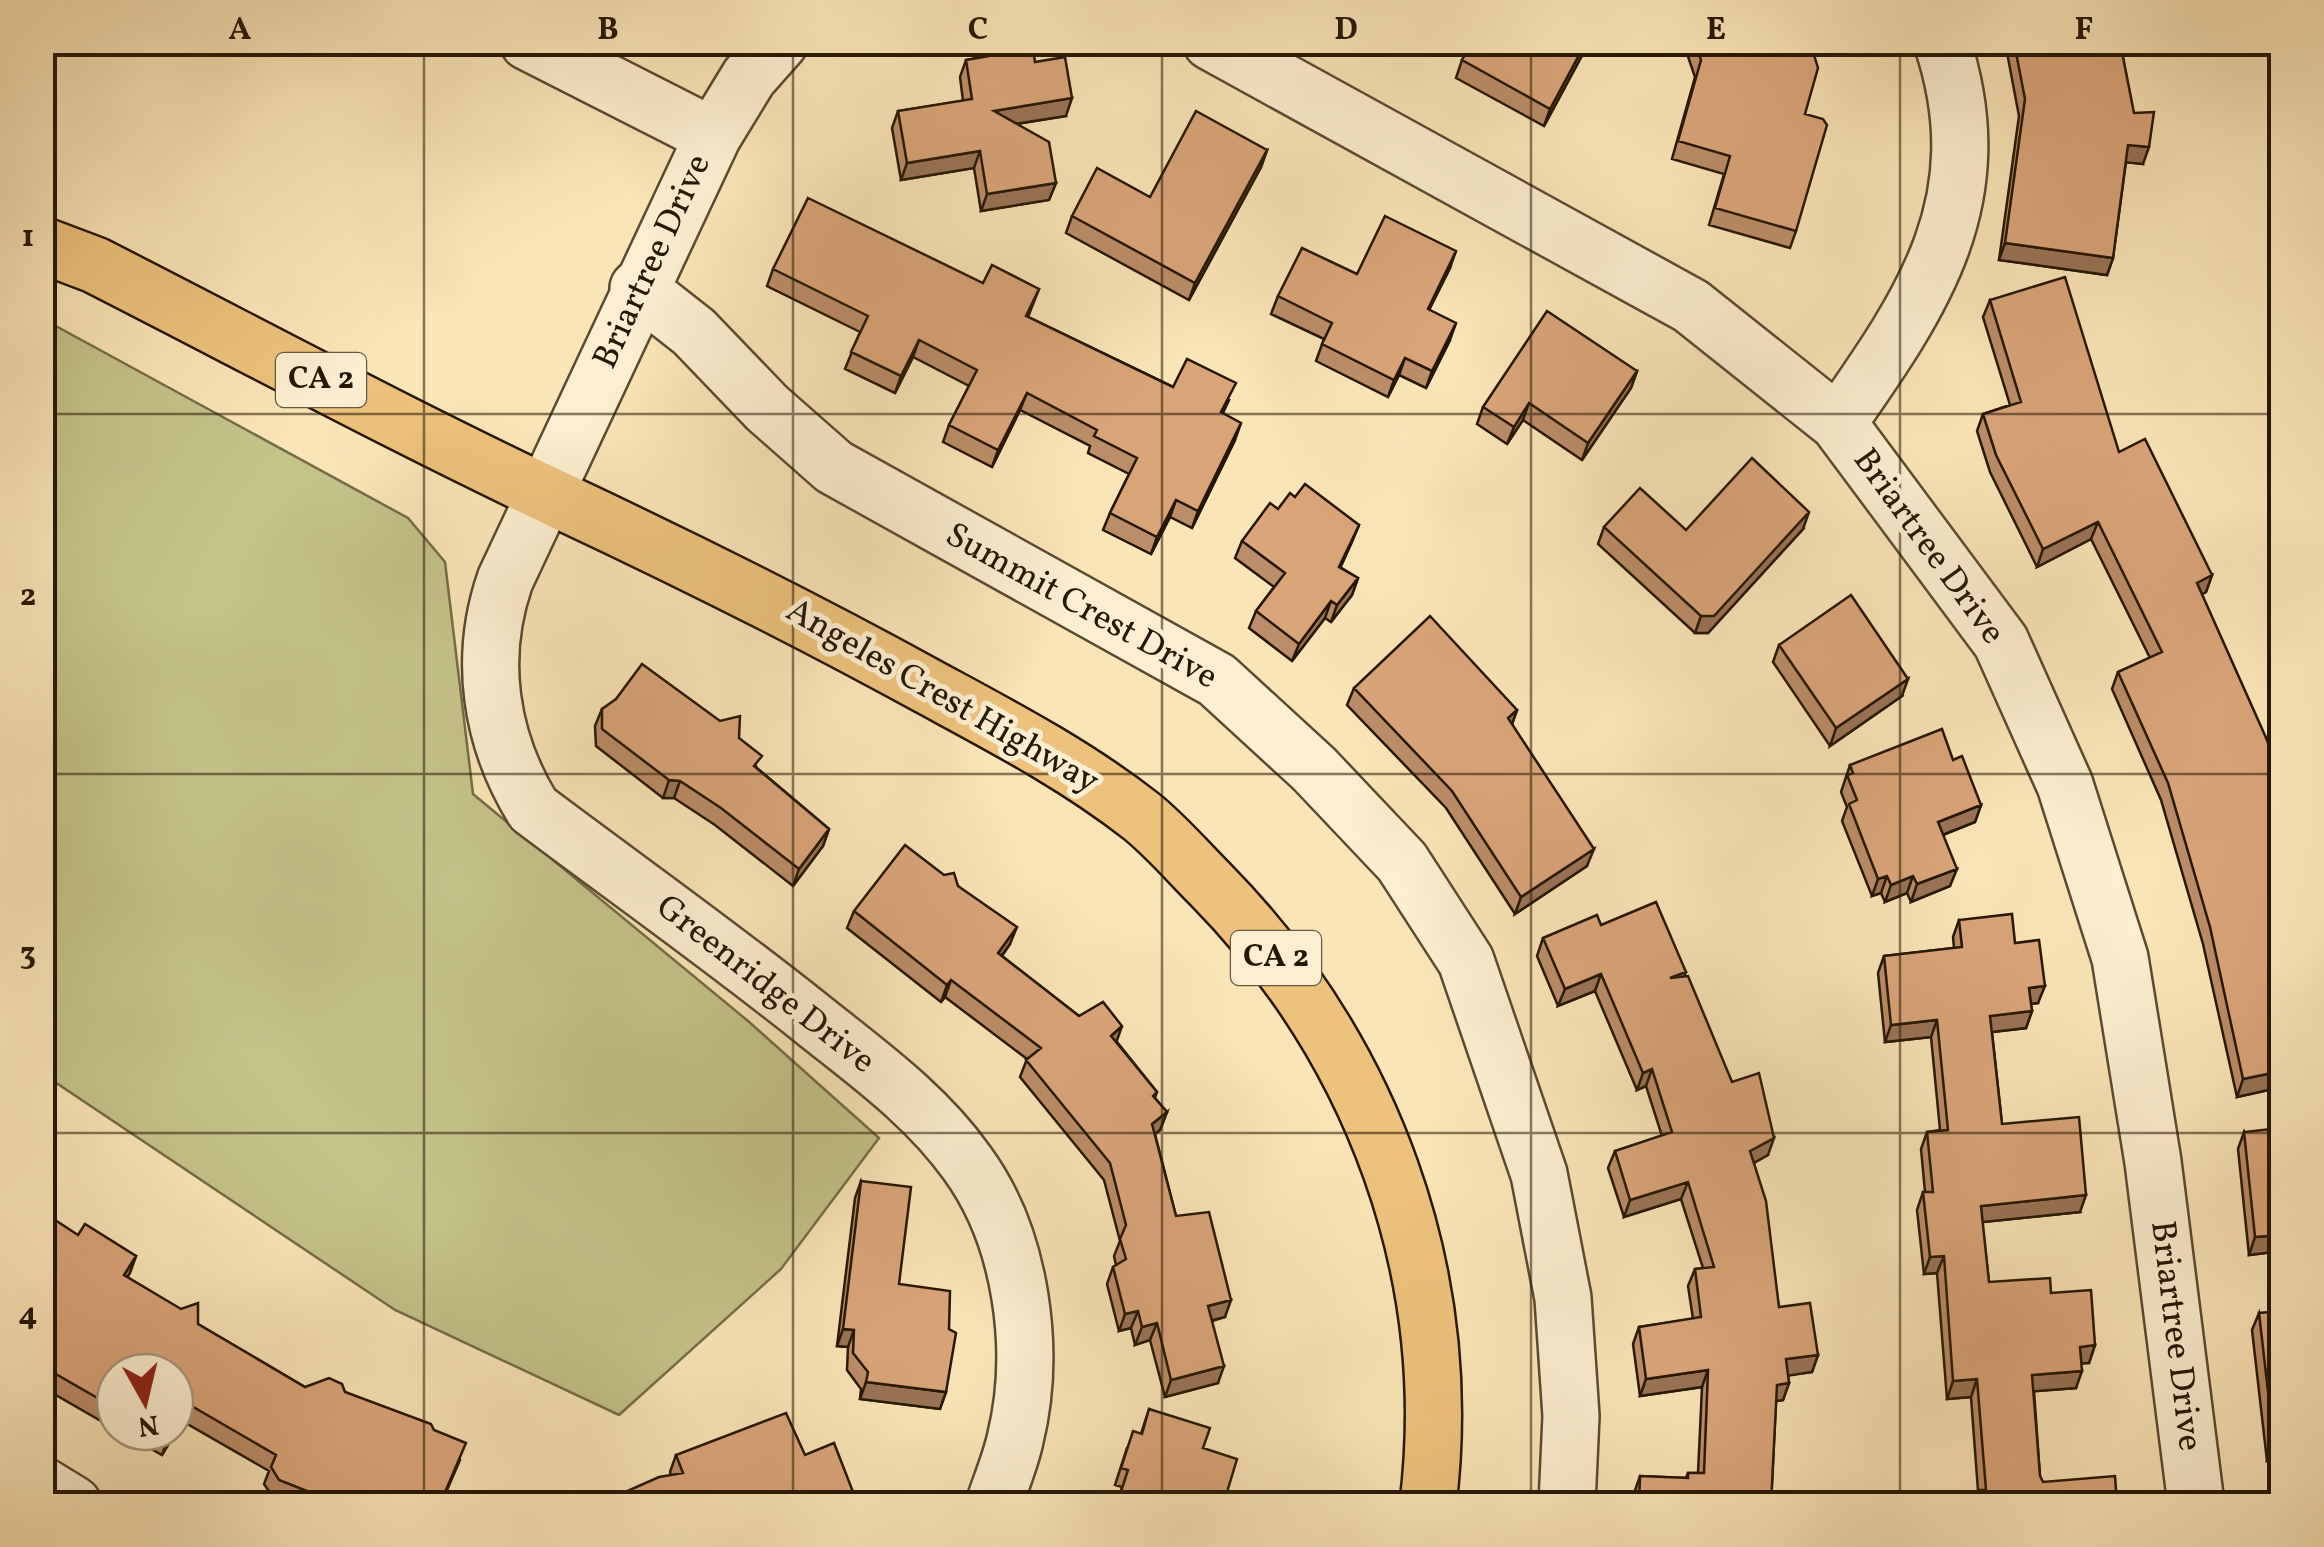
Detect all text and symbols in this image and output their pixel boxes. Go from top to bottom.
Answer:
text: A [229,9,252,53]
text: B [597,9,619,53]
text: C [968,9,988,53]
text: D [1334,9,1358,53]
text: E [1706,9,1726,53]
text: F [2075,9,2094,53]
street label: Briartree Drive [582,147,724,377]
text: 1 [22,216,34,260]
road number: CA 2 [276,353,366,407]
street label: Briartree Drive [1840,439,2016,655]
street label: Summit Crest Drive [936,512,1226,702]
text: 2 [20,575,36,619]
street label: Angeles Crest Highway [777,588,1107,806]
street label: Greenridge Drive [645,884,885,1086]
road number: CA 2 [1231,931,1321,985]
text: 3 [20,934,36,978]
street label: Briartree Drive [2137,1218,2213,1454]
text: 4 [18,1294,38,1338]
north arrow [95,1352,195,1452]
text: N [135,1404,161,1445]

